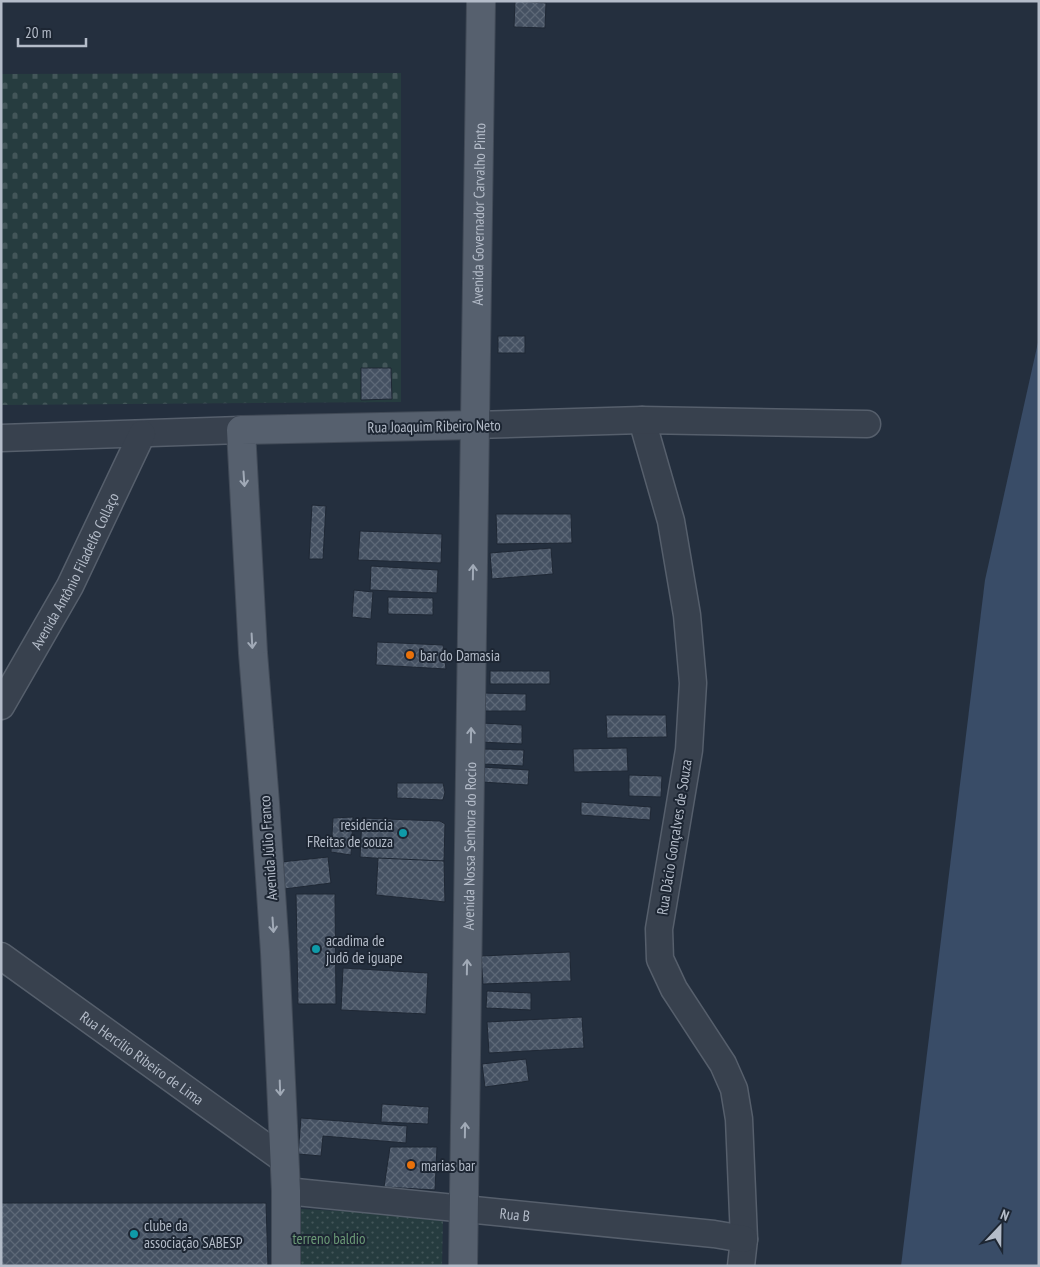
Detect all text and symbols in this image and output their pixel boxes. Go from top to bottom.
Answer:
scale bar [18,15,85,47]
text: 20 m [25,23,51,42]
street label: Avenida Governador Carvalho Pinto [467,123,489,306]
street label: Rua Joaquim Ribeiro Neto [367,415,501,437]
one-way arrow [239,471,248,487]
street label: Avenida Antônio Filadelfo Collaço [26,489,122,653]
one-way arrow [468,564,478,580]
one-way arrow [248,633,257,649]
place label: bar do Damasia [420,646,500,665]
marker: bar do Damasia [404,649,416,661]
one-way arrow [466,727,476,743]
street label: Rua Dácio Gonçalves de Souza [652,758,696,916]
street label: Avenida Nossa Senhora do Rocio [458,762,480,930]
street label: Avenida Júlio Franco [255,795,281,901]
place label: residencia FReitas de souza [307,815,393,851]
marker: residencia FReitas de souza [397,827,409,839]
one-way arrow [268,917,277,933]
place label: acadima de judõ de iguape [326,931,403,967]
marker: acadima de judõ de iguape [310,943,322,955]
one-way arrow [463,959,472,975]
street label: Rua Hercílio Ribeiro de Lima [77,1007,208,1109]
one-way arrow [276,1079,285,1095]
one-way arrow [460,1122,470,1138]
place label: marias bar [421,1156,476,1175]
marker: marias bar [405,1159,417,1171]
north arrow [975,1202,1025,1252]
street label: Rua B [499,1203,531,1225]
text: N [998,1205,1012,1225]
place label: clube da associação SABESP [144,1216,243,1252]
marker: clube da associação SABESP [128,1228,140,1240]
park label: terreno baldio [292,1229,366,1248]

